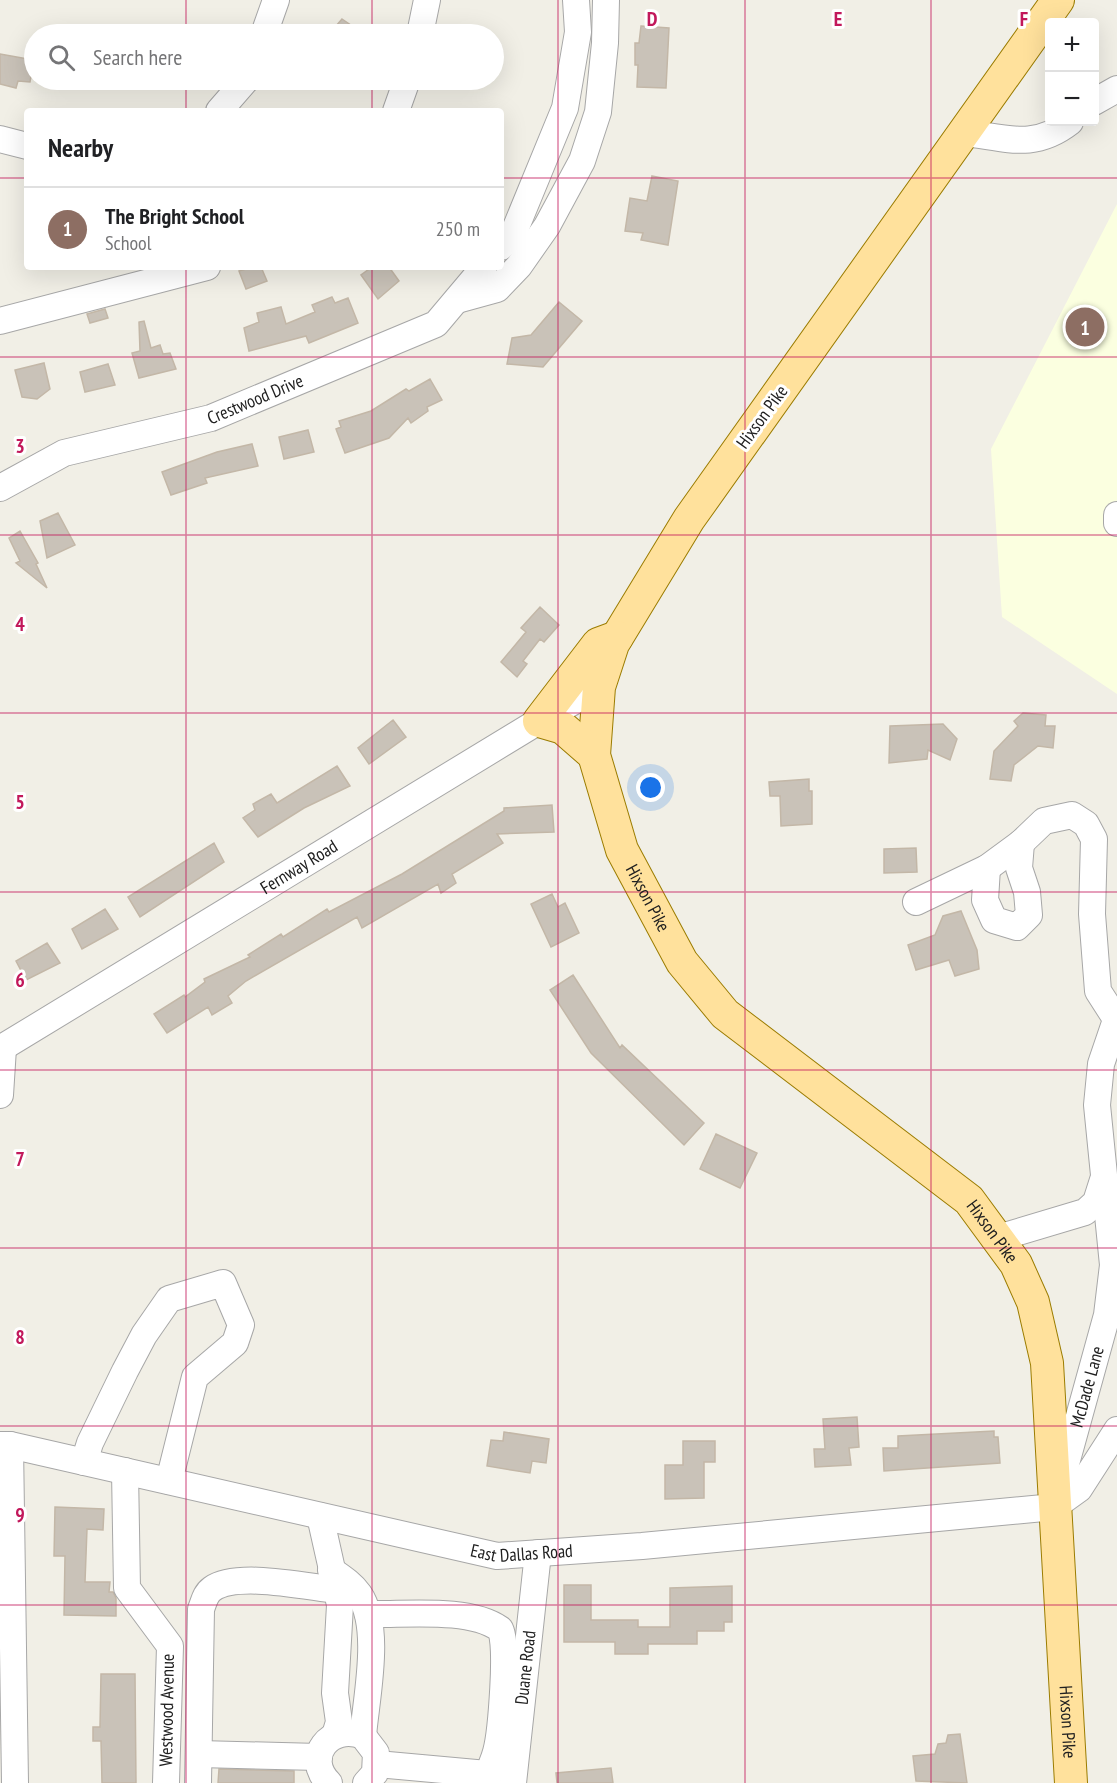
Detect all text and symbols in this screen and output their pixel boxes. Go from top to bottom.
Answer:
text: D [647,6,658,32]
text: E [834,6,842,32]
text: F [1020,6,1028,32]
map controls [1045,18,1099,126]
button: + [1045,18,1099,72]
search box [24,24,504,90]
icon: search [45,41,78,74]
text: Search here [93,43,182,71]
button: − [1045,72,1099,126]
text: Nearby [48,131,113,164]
text: The Bright School [105,202,244,230]
text: 1 [63,216,72,242]
text: 250 m [436,216,480,242]
text: School [105,230,151,256]
pin: 1 [1066,304,1104,350]
street label: Crestwood Drive [204,369,306,429]
street label: Hixson Pike [731,380,792,453]
text: 3 [15,433,25,459]
text: 4 [15,611,25,637]
your location [636,773,665,802]
text: 5 [15,789,25,815]
street label: Fernway Road [256,834,342,899]
street label: Hixson Pike [621,860,676,935]
text: 6 [15,967,25,993]
text: 7 [15,1146,25,1172]
street label: Hixson Pike [962,1195,1023,1267]
text: 8 [15,1324,25,1350]
street label: McDade Lane [1065,1343,1109,1430]
text: 9 [15,1502,25,1528]
street label: East Dallas Road [468,1538,573,1567]
street label: Duane Road [510,1629,540,1706]
street label: Westwood Avenue [154,1654,179,1766]
street label: Hixson Pike [1054,1685,1082,1759]

